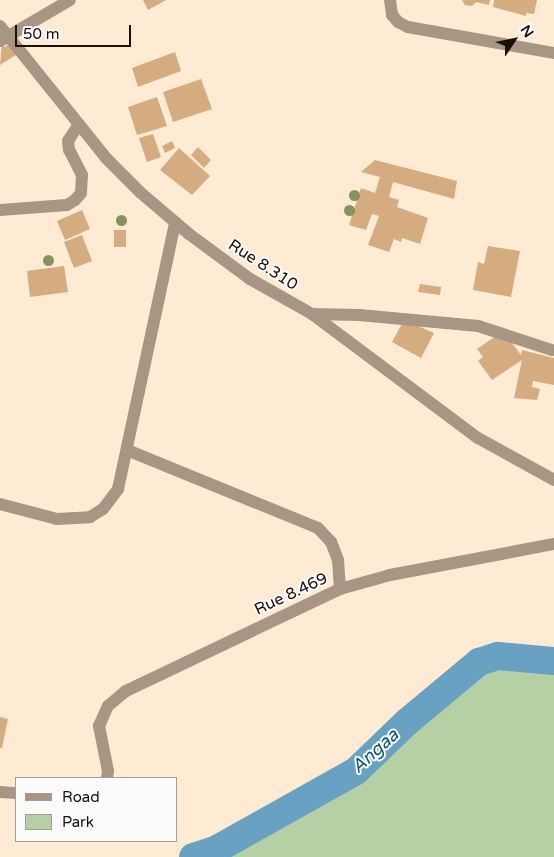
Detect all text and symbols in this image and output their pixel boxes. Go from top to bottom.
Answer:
scale bar [18,15,134,47]
north arrow [489,15,539,65]
text: N [517,22,537,41]
text: 50 m [23,25,60,43]
street label: Rue 8.310 [225,236,301,294]
street label: Rue 8.469 [251,569,331,619]
water label: Angaa [347,724,403,778]
legend [15,777,178,842]
text: Road [62,788,100,806]
text: Park [62,813,94,831]

